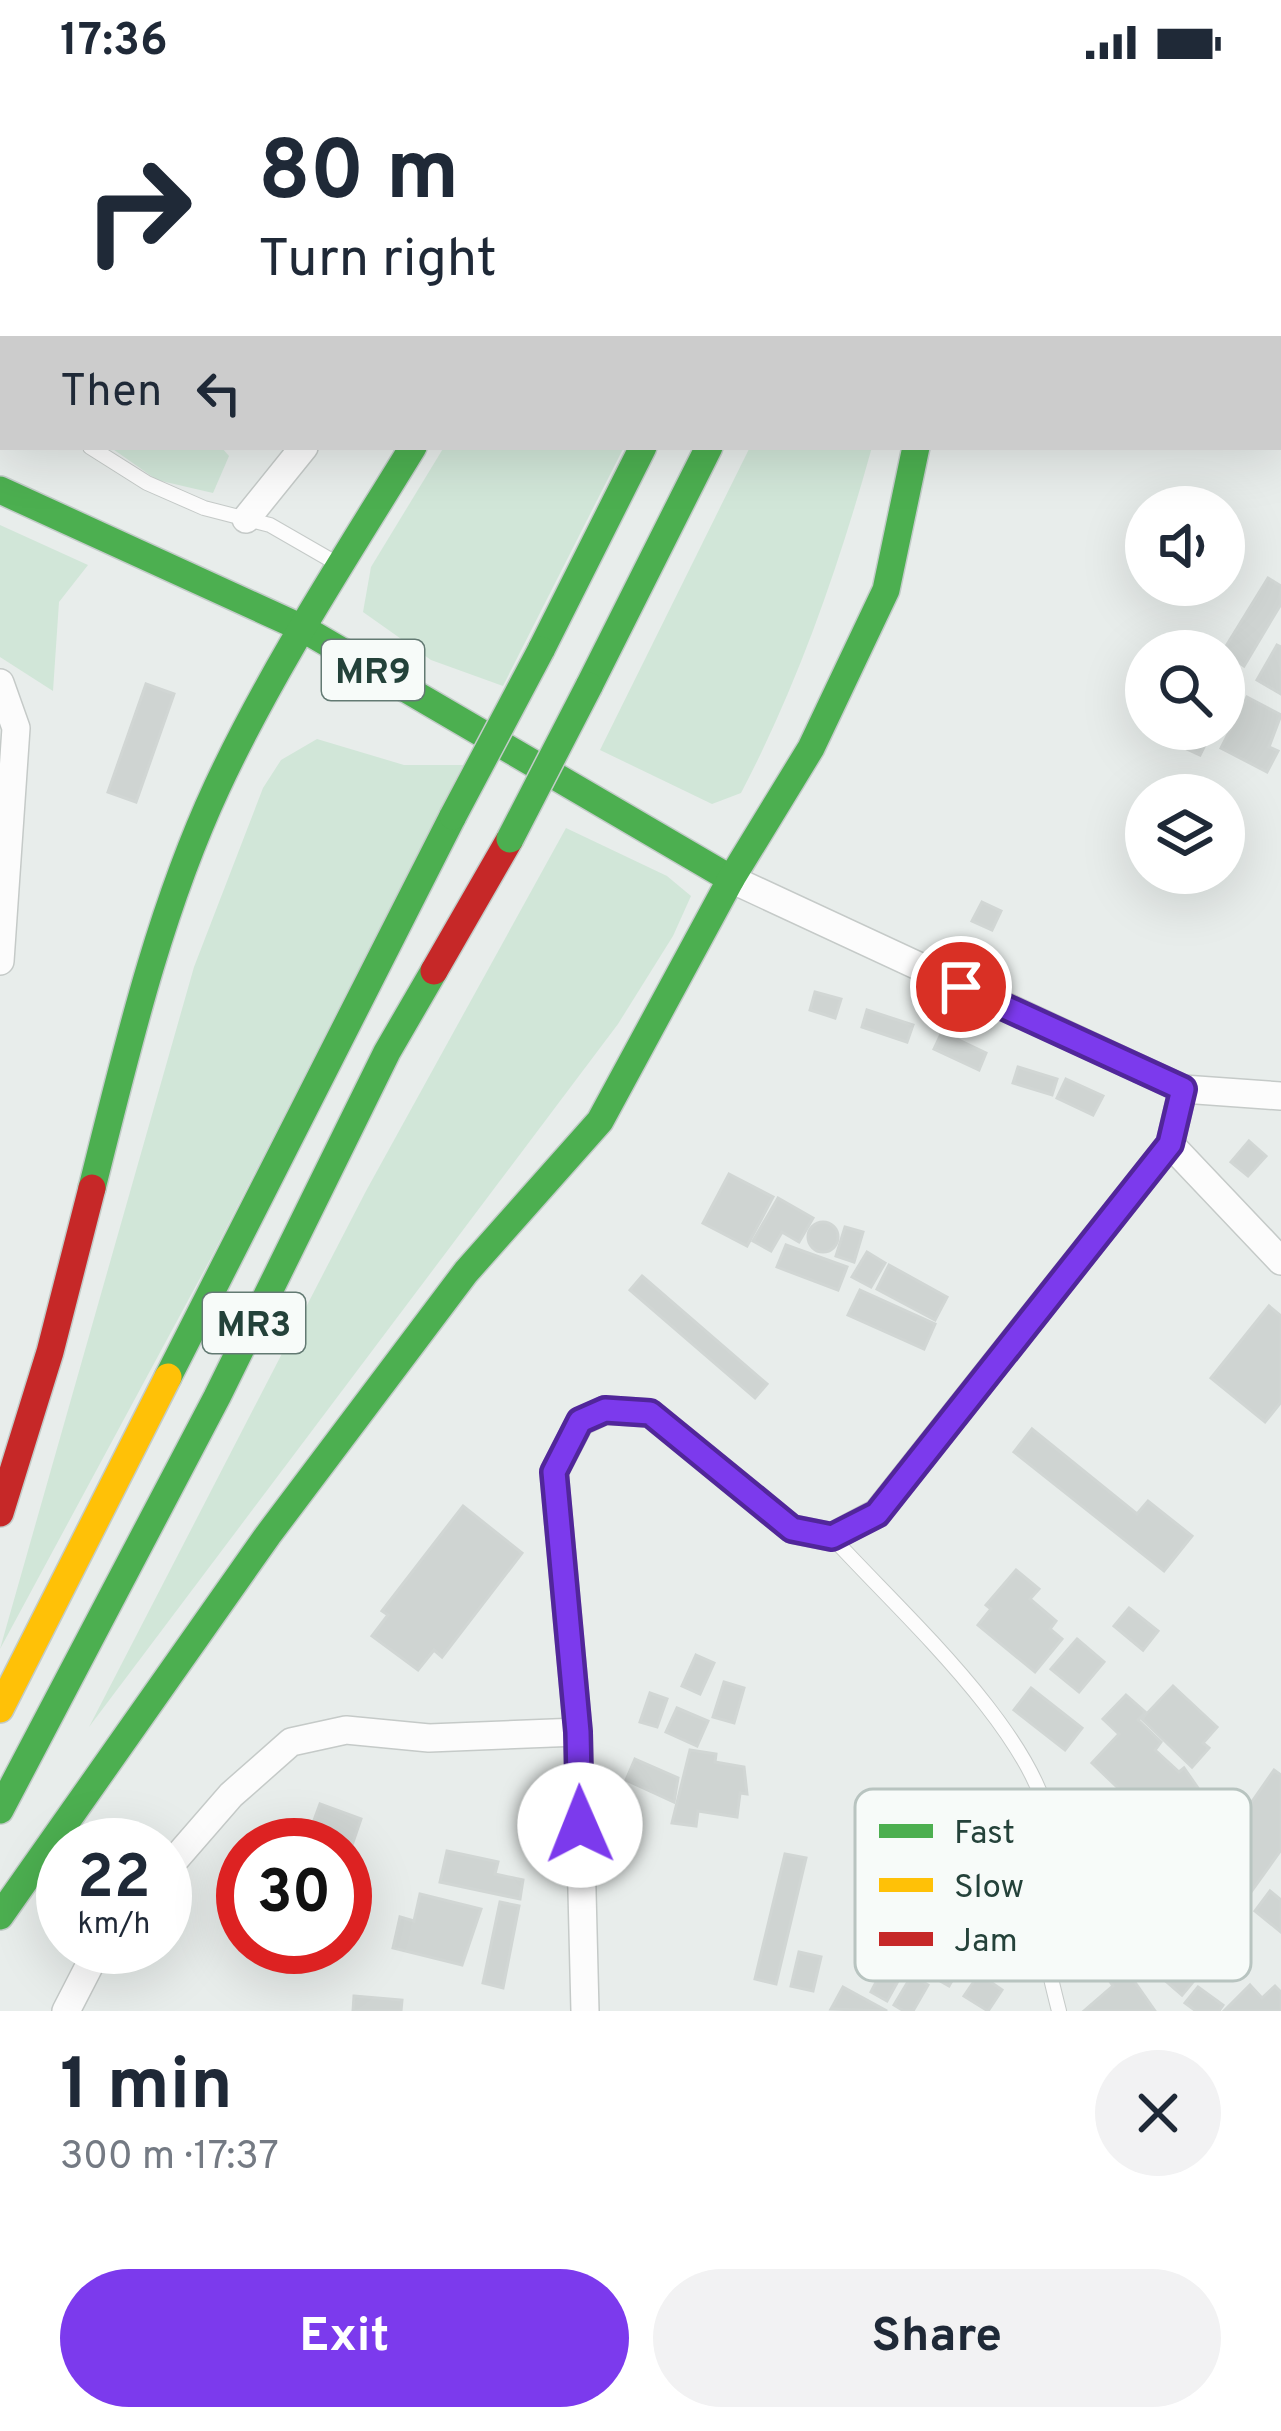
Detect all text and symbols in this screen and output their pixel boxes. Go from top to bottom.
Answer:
text: 17:36 [60,14,168,71]
text: 80 m [258,123,459,229]
icon: right [60,132,216,288]
text: Turn right [258,227,497,296]
icon: left [186,360,252,426]
text: Then [60,365,162,422]
map controls [1125,486,1245,894]
button: sound [1125,486,1245,606]
button: search [1125,630,1245,750]
road number: MR9 [322,640,424,700]
button: layers [1125,774,1245,894]
pin [910,936,1012,1038]
icon: arrive [928,954,994,1020]
road number: MR3 [203,1293,305,1353]
position arrow [517,1762,643,1888]
legend [855,1789,1251,1981]
text: Fast [954,1814,1015,1856]
speed limit sign: 30 [216,1818,372,1974]
text: 22 [77,1843,151,1919]
text: Slow [954,1868,1024,1910]
text: km/h [78,1907,150,1944]
text: Jam [954,1922,1018,1964]
text: 1 min [60,2043,233,2135]
button: close [1095,2050,1221,2176]
text: 300 m · 17:37 [60,2134,279,2183]
button: Exit [60,2269,629,2407]
button: Share [653,2269,1221,2407]

